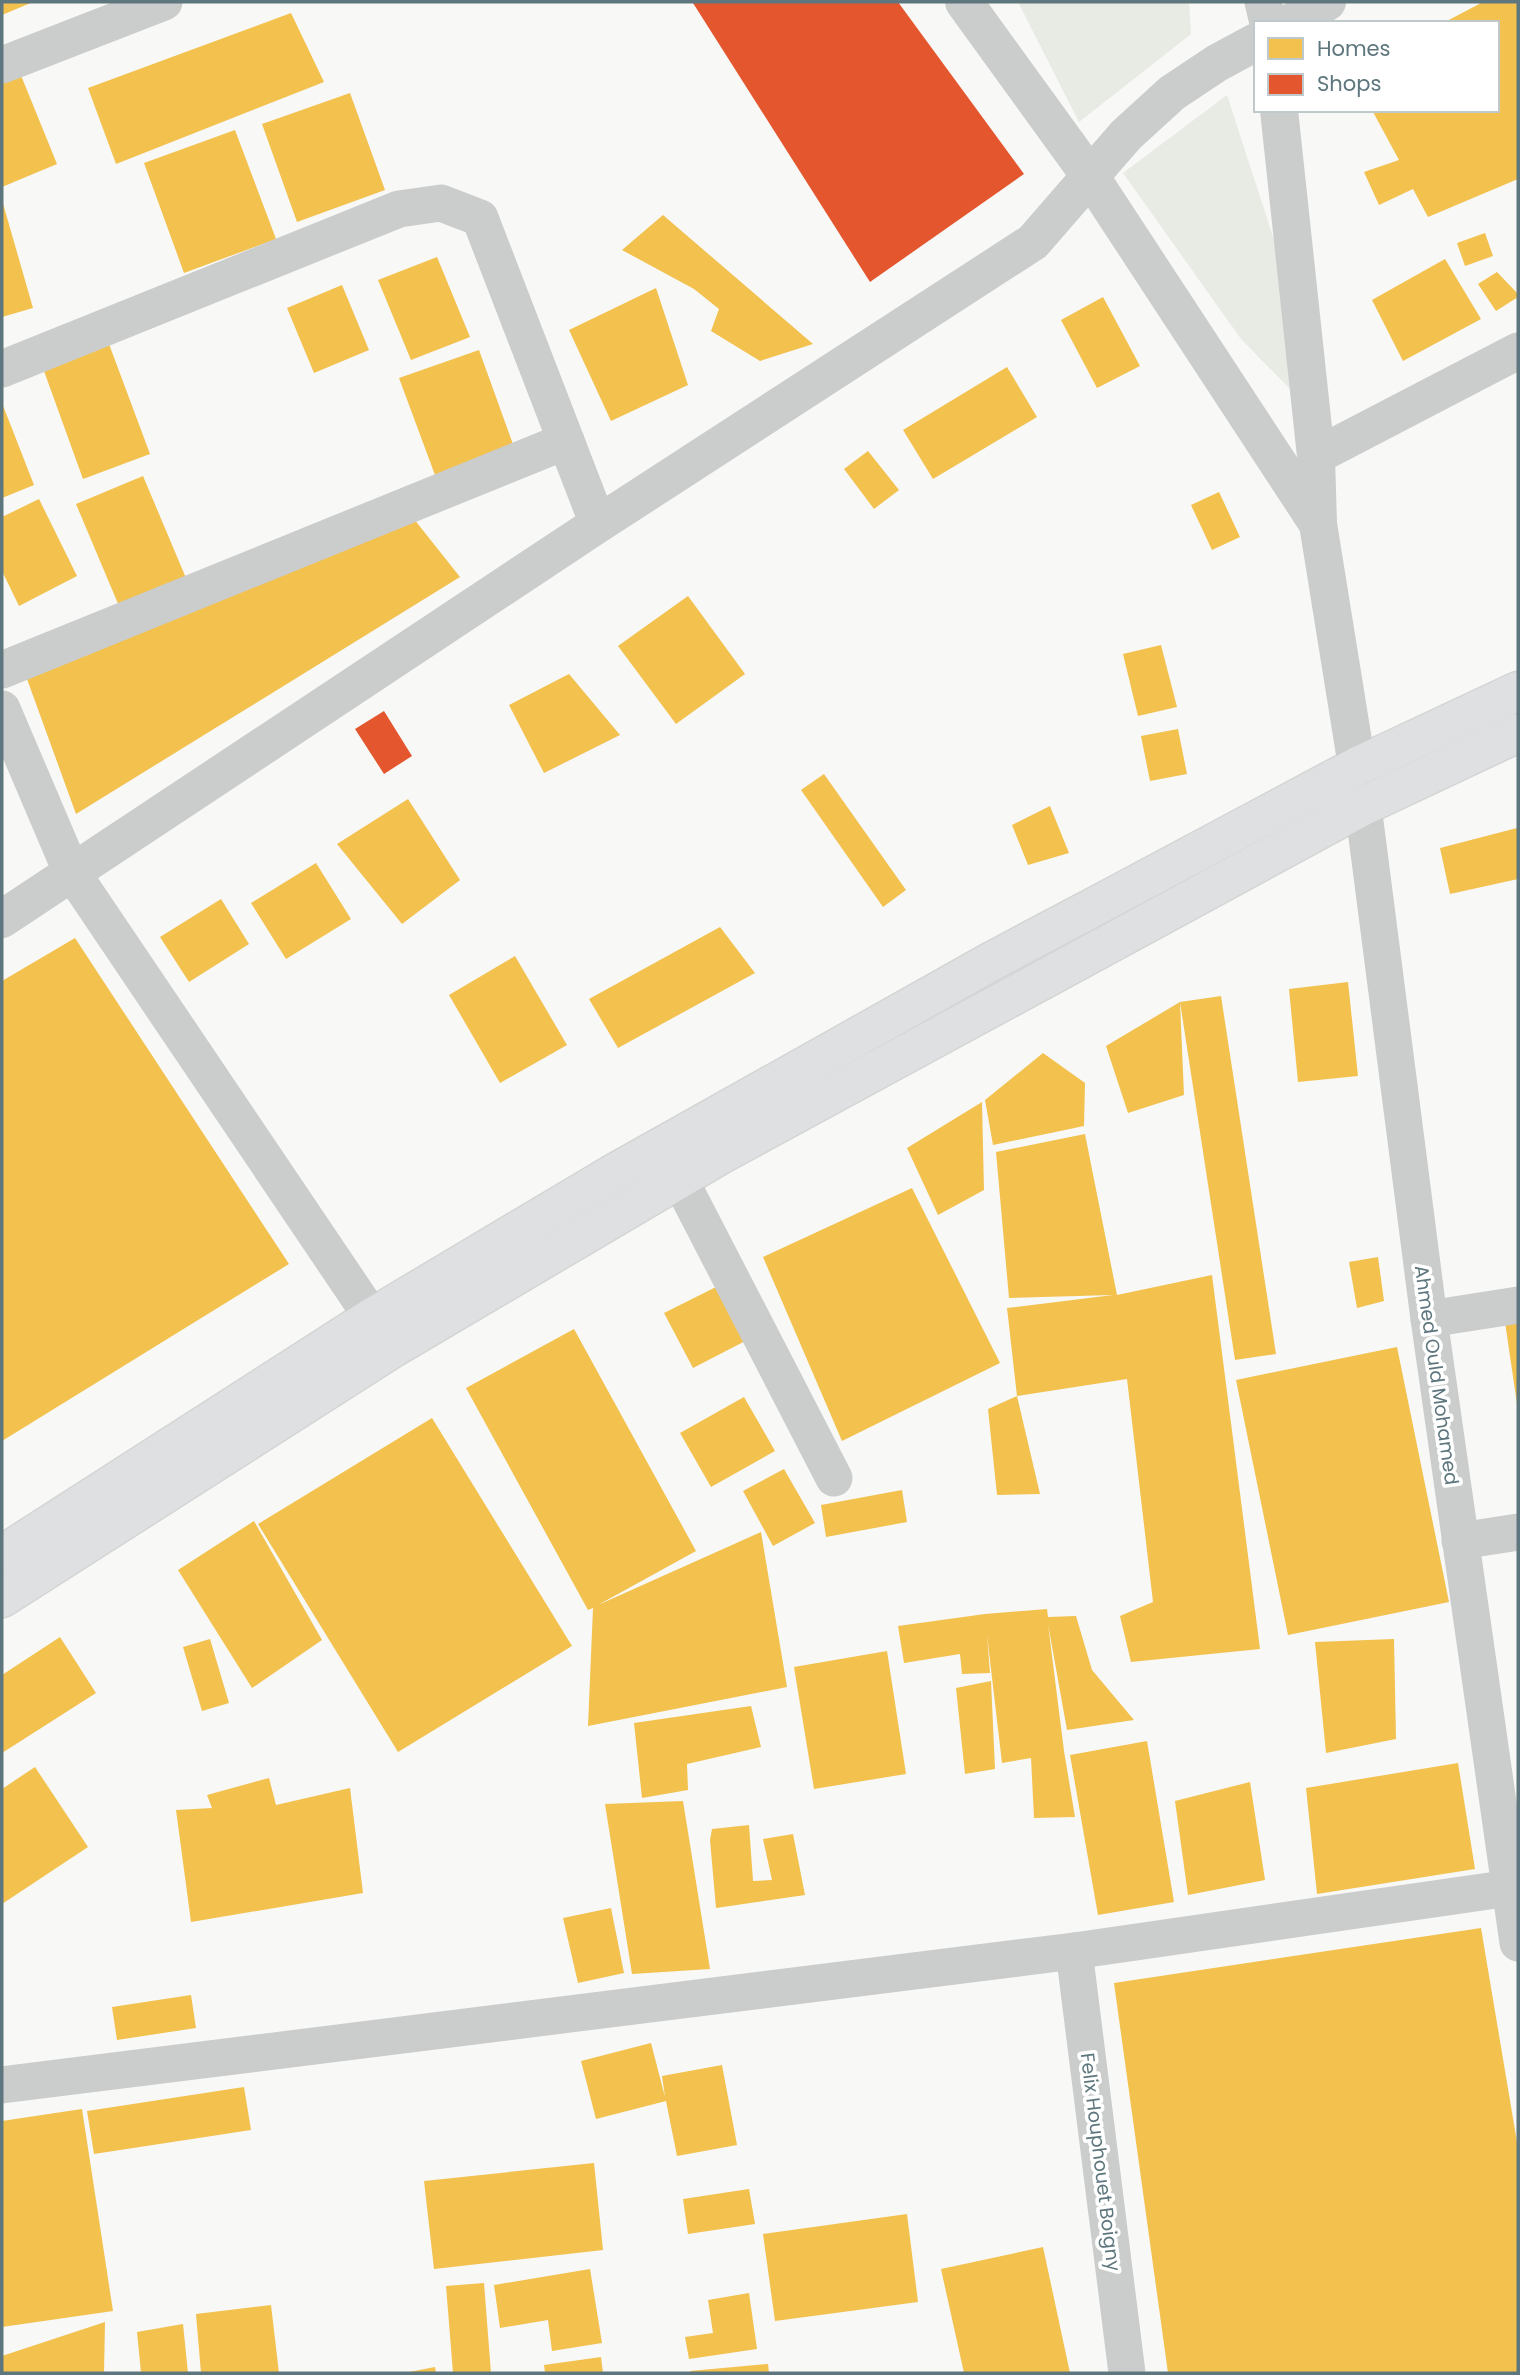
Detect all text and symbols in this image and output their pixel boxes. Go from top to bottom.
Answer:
legend [1254,21,1499,112]
text: Homes [1317,34,1391,63]
text: Shops [1317,69,1381,98]
street label: Ahmed Ould Mohamed [1408,1263,1465,1487]
street label: Felix Houphouet Boigny [1074,2051,1127,2273]

